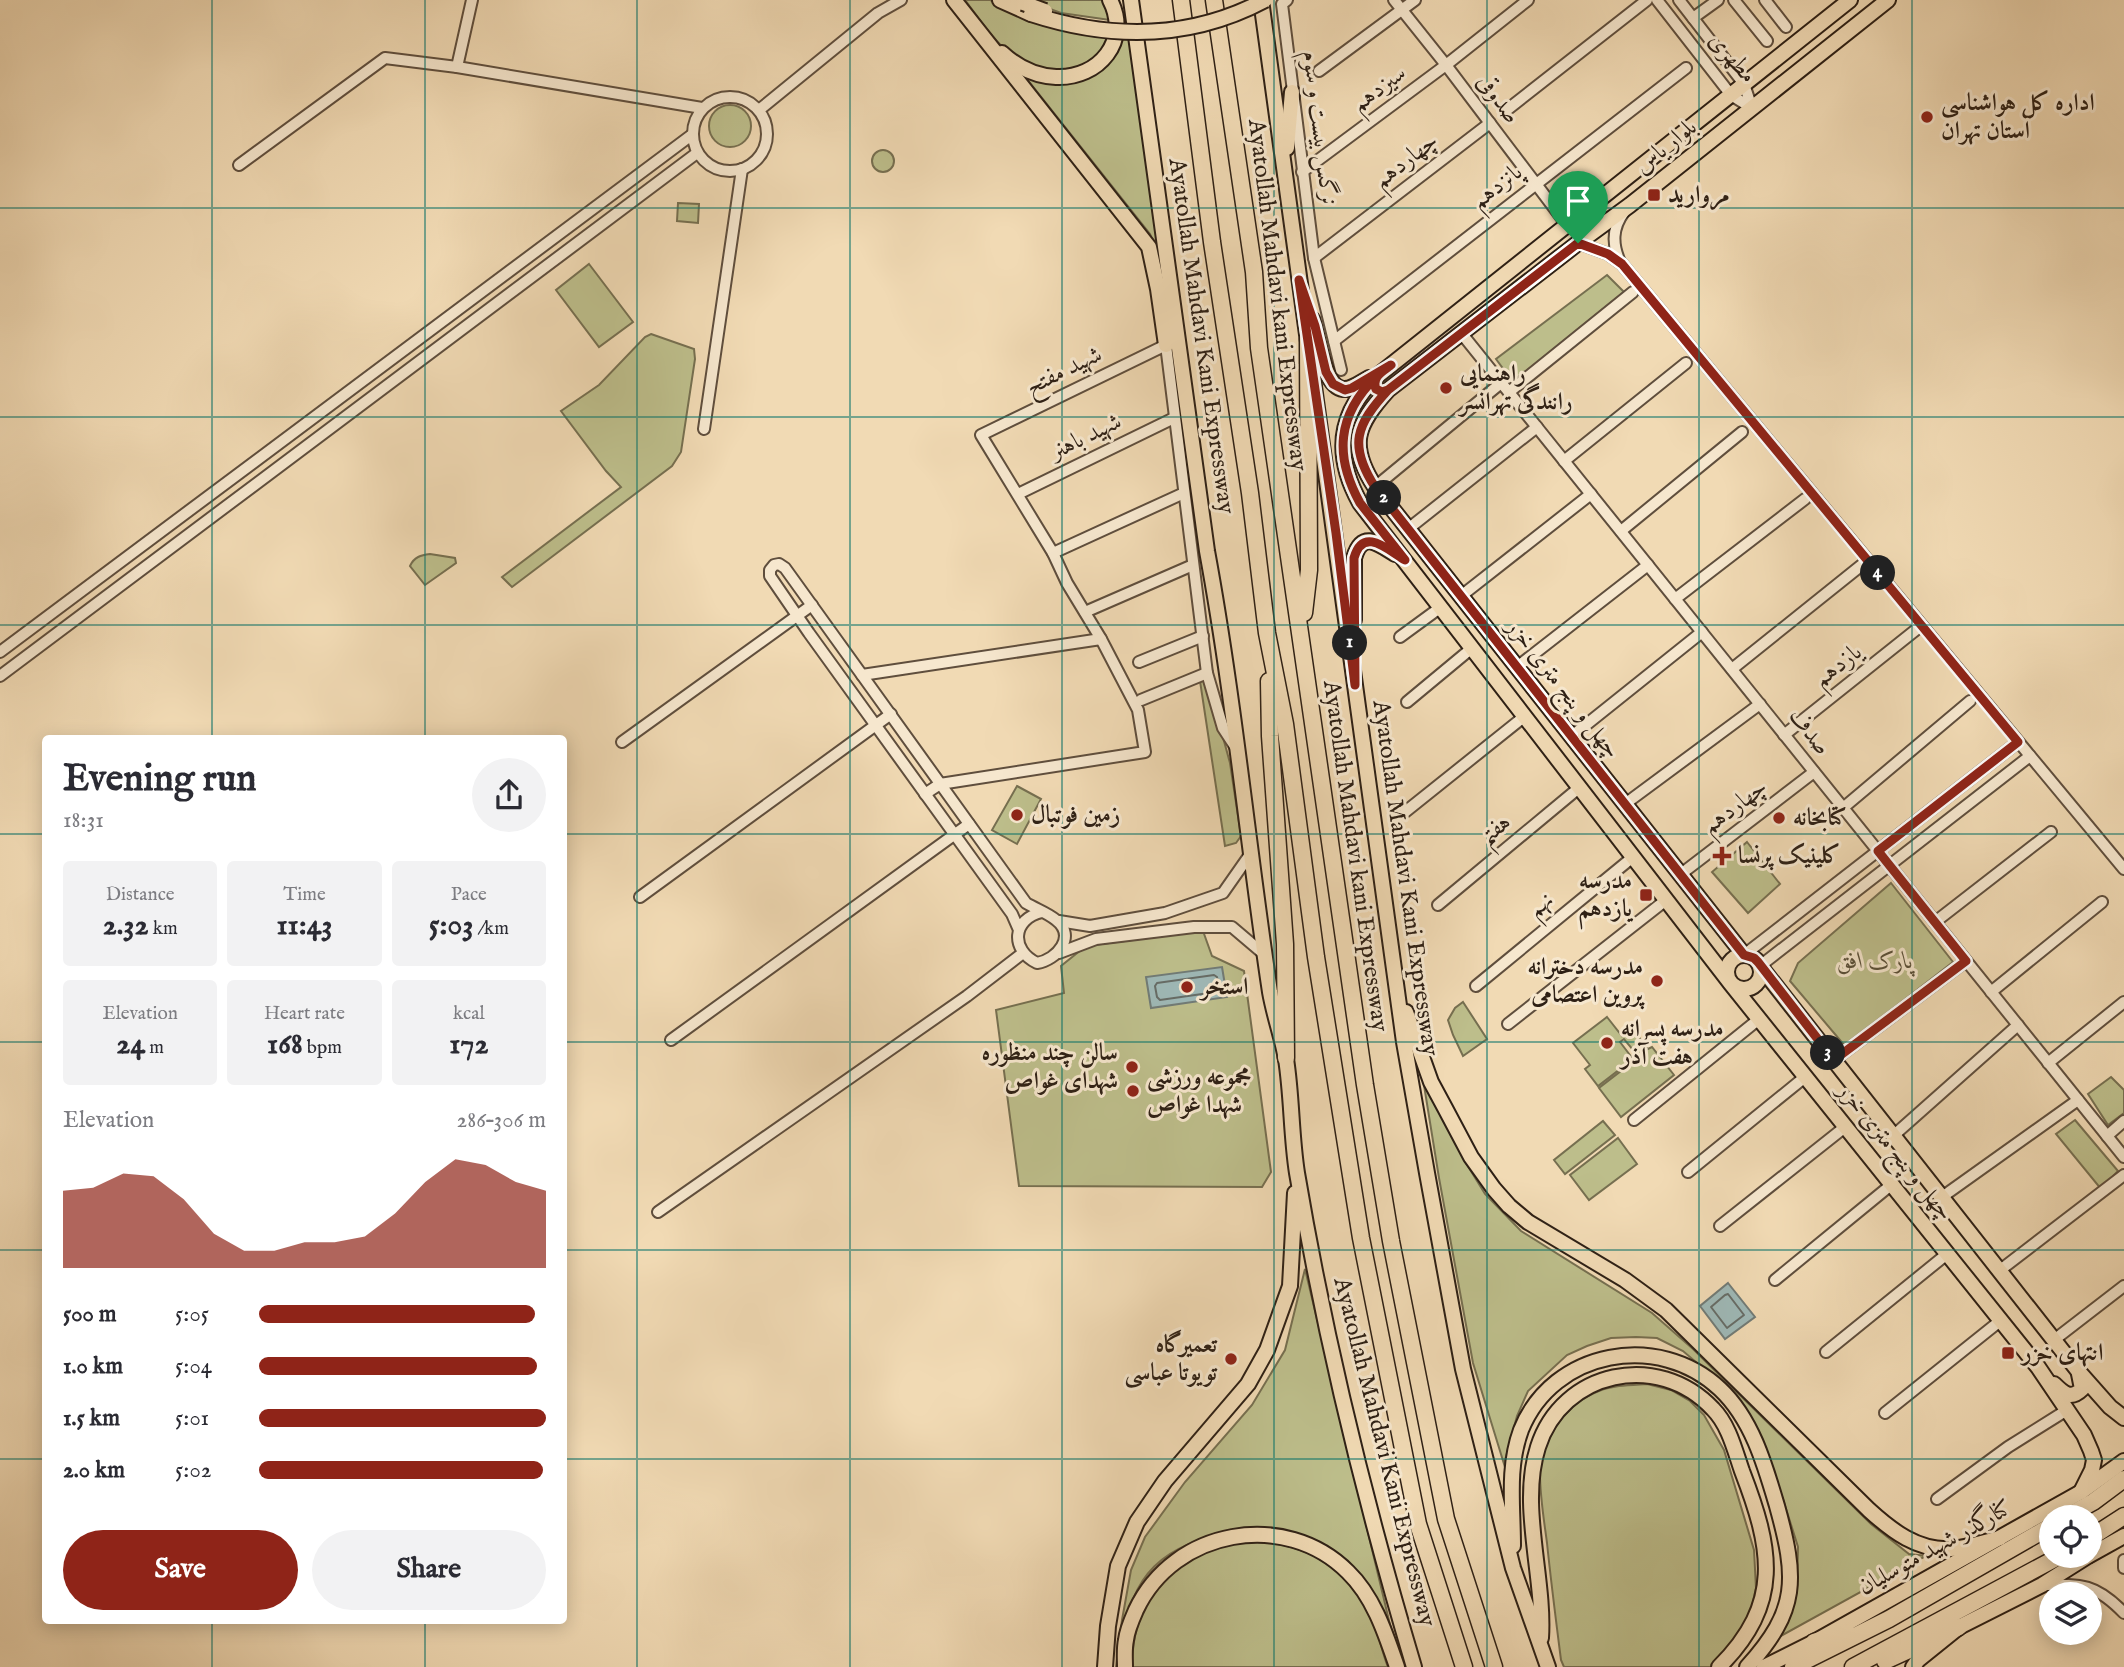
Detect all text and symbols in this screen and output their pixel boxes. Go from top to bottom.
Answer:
street label: مطهری [1701,26,1763,90]
street label: نرگس بیست و سوم [1290,49,1344,208]
street label: سیزدهم [1345,58,1416,124]
street label: صدوقی [1469,68,1527,130]
place label: اداره کل هواشناسی استان تهران [1941,88,2095,147]
marker: اداره کل هواشناسی استان تهران [1919,109,1935,125]
street label: بلوار یاس [1628,112,1704,182]
street label: Ayatollah Mahdavi kani Expressway [1240,116,1314,473]
street label: چهاردهم [1367,126,1448,200]
street label: Ayatollah Mahdavi Kani Expressway [1161,155,1241,516]
street label: پانزدهم [1465,156,1533,221]
pin [1548,171,1608,243]
place label: مروارید [1668,180,1730,211]
icon: arrive [1559,182,1597,220]
marker: مروارید [1646,187,1662,203]
street label: شهید مفتح [1021,339,1109,406]
place label: راهنمایی رانندگی تهرانسر [1457,359,1573,418]
marker: راهنمایی رانندگی تهرانسر [1438,380,1454,396]
street label: شهید باهنر [1042,406,1127,469]
pin: 2 [1366,480,1402,516]
text: 2 [1379,485,1388,509]
pin: 4 [1860,556,1896,590]
text: 4 [1873,560,1882,584]
street label: چهل و پنج متری خزر [1494,611,1627,768]
pin: 1 [1332,626,1368,660]
text: 1 [1346,630,1353,654]
street label: یازدهم [1807,636,1873,699]
street label: Ayatollah Mahdavi kani Expressway [1315,677,1395,1034]
street label: Ayatollah Mahdavi Kani Expressway [1365,697,1445,1058]
street label: صدف [1781,702,1837,762]
text: Evening run [63,756,257,804]
button: share [472,758,546,832]
street label: چهاردهم [1696,772,1777,846]
place label: زمین فوتبال [1031,800,1121,831]
place label: کتابخانه [1793,803,1847,834]
text: 18:31 [63,806,104,835]
marker: زمین فوتبال [1009,807,1025,823]
street label: هفتم [1472,807,1522,858]
marker: کتابخانه [1771,810,1787,826]
place label: کلینیک پرنسا [1738,841,1841,872]
marker: کلینیک پرنسا [1712,846,1732,866]
place label: مدرسه یازدهم [1578,866,1633,930]
text: Distance [106,883,175,907]
text: Time [283,883,326,907]
text: Pace [451,883,487,907]
street label: نهم [1521,885,1564,929]
marker: مدرسه یازدهم [1638,887,1654,903]
text: 2.32 [103,907,149,945]
text: 11:43 [276,907,333,945]
text: 5:03 [429,907,473,945]
text: km [149,917,178,941]
text: /km [473,917,509,941]
park label: پارک افق [1837,946,1916,977]
place label: مدرسه دخترانه پروین اعتصامی [1527,952,1646,1011]
place label: استخر [1198,972,1249,1003]
marker: مدرسه دخترانه پروین اعتصامی [1649,973,1665,989]
marker: استخر [1179,979,1195,995]
text: Elevation [102,1002,178,1026]
text: Heart rate [264,1002,345,1026]
text: kcal [453,1002,485,1026]
place label: مدرسه پسرانه هفت آذر [1618,1014,1724,1073]
text: 24 [116,1026,145,1064]
text: 168 [267,1026,303,1064]
text: 172 [449,1026,488,1064]
marker: مدرسه پسرانه هفت آذر [1599,1035,1615,1051]
text: m [145,1036,164,1060]
text: bpm [303,1036,342,1060]
pin: 3 [1811,1036,1846,1070]
place label: سالن چند منظوره شهدای غواص [981,1038,1118,1097]
text: 3 [1824,1040,1831,1064]
marker: سالن چند منظوره شهدای غواص [1124,1059,1140,1075]
place label: مجموعه ورزشی شهدا غواص [1147,1062,1251,1121]
street label: چهل و پنج متری خزر [1825,1075,1960,1230]
marker: مجموعه ورزشی شهدا غواص [1125,1083,1141,1099]
text: Elevation [63,1106,154,1135]
text: 286–306 m [456,1106,546,1135]
street label: Ayatollah Mahdavi Kani Expressway [1325,1273,1442,1630]
text: 500 m [63,1300,117,1329]
text: 5:05 [175,1300,209,1329]
place label: تعمیرگاه تویوتا عباسی [1125,1329,1218,1389]
place label: انتهای خزر [2019,1338,2104,1369]
marker: انتهای خزر [2000,1345,2016,1361]
marker: تعمیرگاه تویوتا عباسی [1223,1351,1239,1367]
text: 1.0 km [63,1352,123,1381]
text: 5:04 [175,1352,212,1381]
text: 1.5 km [63,1404,120,1433]
text: 5:01 [175,1404,209,1433]
text: 2.0 km [63,1456,125,1485]
text: 5:02 [175,1456,212,1485]
street label: کنارگذر شهید متوسلیان [1851,1490,2017,1603]
map controls [2039,1505,2102,1645]
button: locate [2039,1505,2102,1568]
button: Save [63,1530,298,1610]
button: Share [312,1530,546,1610]
button: layers [2039,1582,2102,1645]

